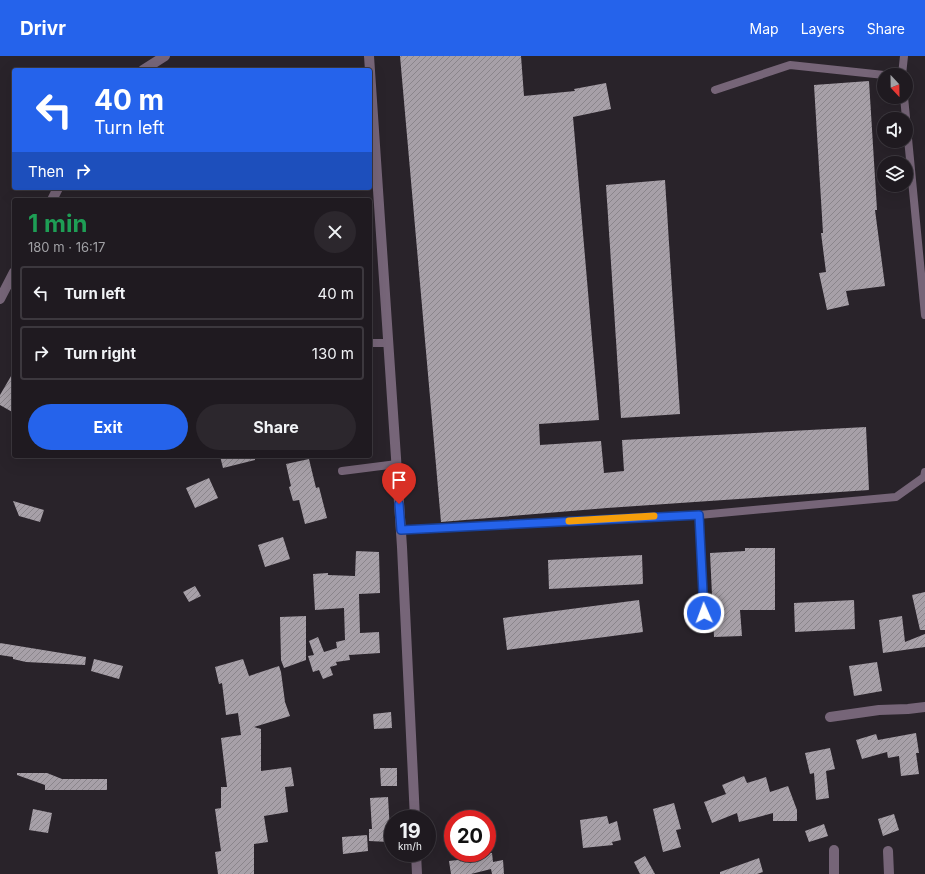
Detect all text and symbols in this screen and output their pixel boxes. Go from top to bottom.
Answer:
text: Drivr [20,17,66,40]
text: Map [750,20,779,37]
text: Layers [801,20,845,37]
text: Share [867,20,905,37]
north arrow [877,68,913,104]
map controls [877,68,913,192]
text: 40 m [94,83,164,117]
icon: left [28,84,80,136]
button: sound [877,112,913,148]
text: Turn left [94,117,164,138]
button: layers [877,156,913,192]
icon: right [72,160,94,182]
text: Then [28,162,64,181]
text: 1 min [28,209,87,238]
button: close [314,211,356,253]
text: 180 m · 16:17 [28,239,105,255]
icon: left [30,282,52,304]
text: Turn left [64,284,125,303]
text: 40 m [317,284,354,303]
icon: right [30,342,52,364]
text: Turn right [64,344,136,363]
text: 130 m [312,344,354,363]
button: Exit [28,404,188,450]
button: Share [196,404,356,450]
pin [382,463,416,504]
icon: arrive [388,469,410,491]
position arrow [683,592,725,634]
speed limit sign: 20 [444,810,496,862]
text: 19 [399,819,421,843]
text: km/h [398,840,422,852]

